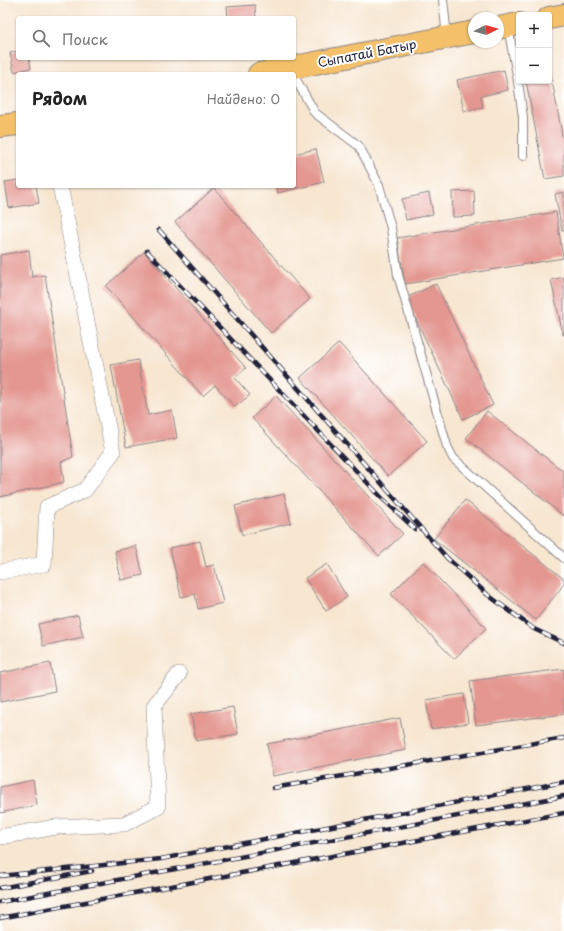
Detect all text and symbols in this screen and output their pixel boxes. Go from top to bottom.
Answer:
north arrow [468,12,504,48]
map controls [516,12,552,84]
button: + [516,12,552,48]
search box [16,16,296,60]
icon: search [30,27,52,49]
text: Поиск [62,27,108,50]
street label: Сыпатай Батыр [316,34,418,71]
button: − [516,48,552,84]
text: Рядом [32,85,87,111]
text: Найдено: 0 [207,89,280,108]

